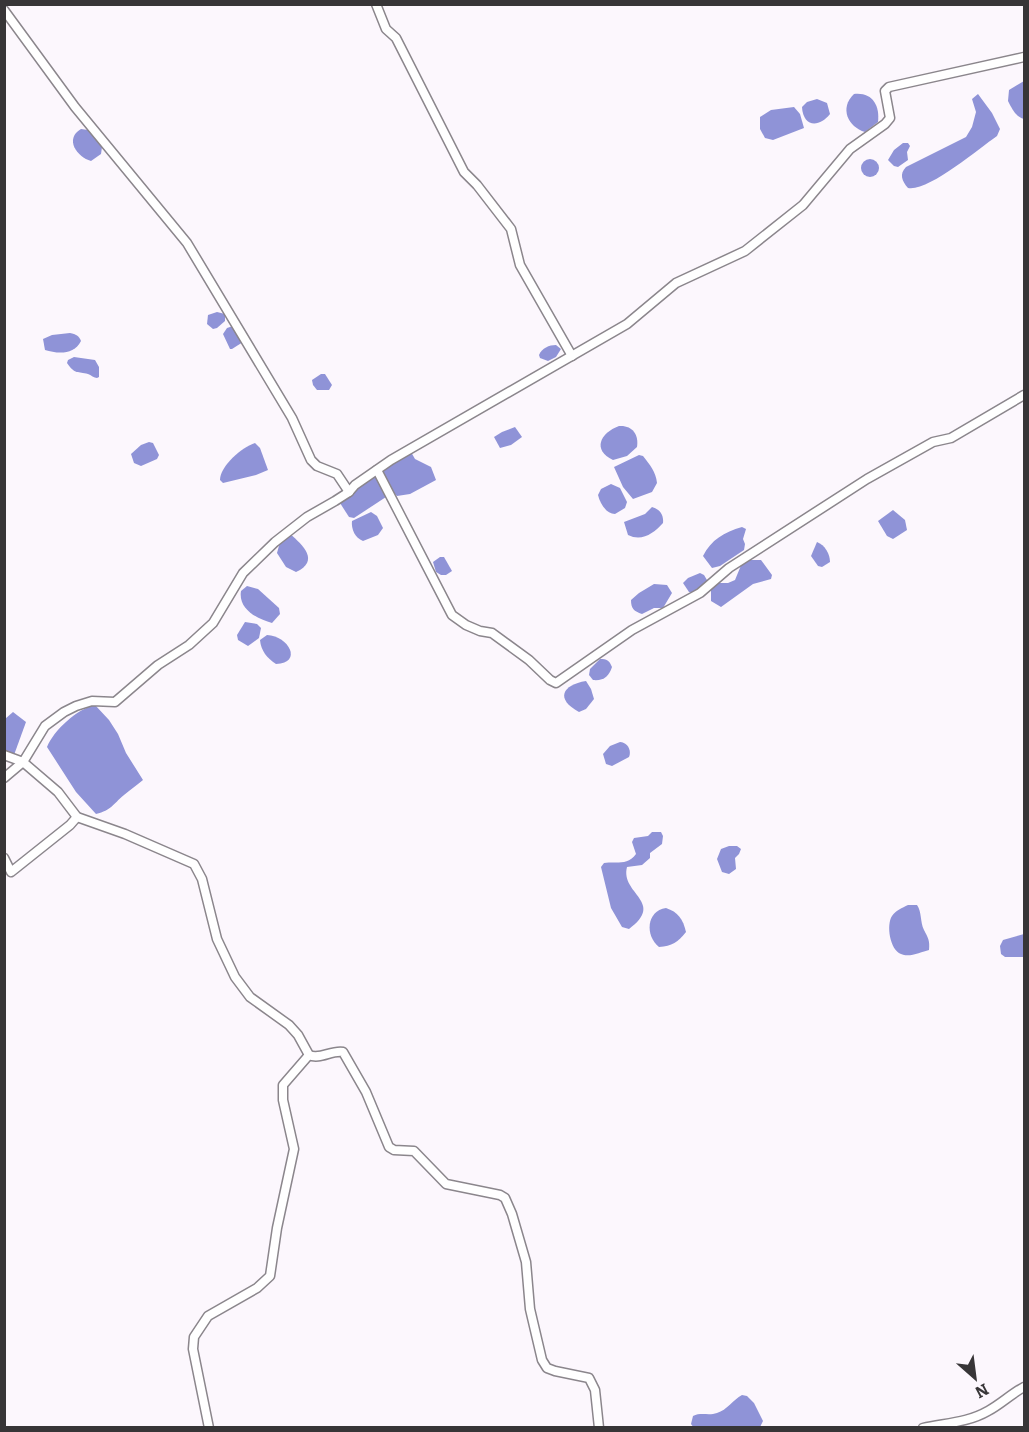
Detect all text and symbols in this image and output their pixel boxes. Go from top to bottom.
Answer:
north arrow [945,1348,1005,1408]
text: N [972,1380,992,1402]

